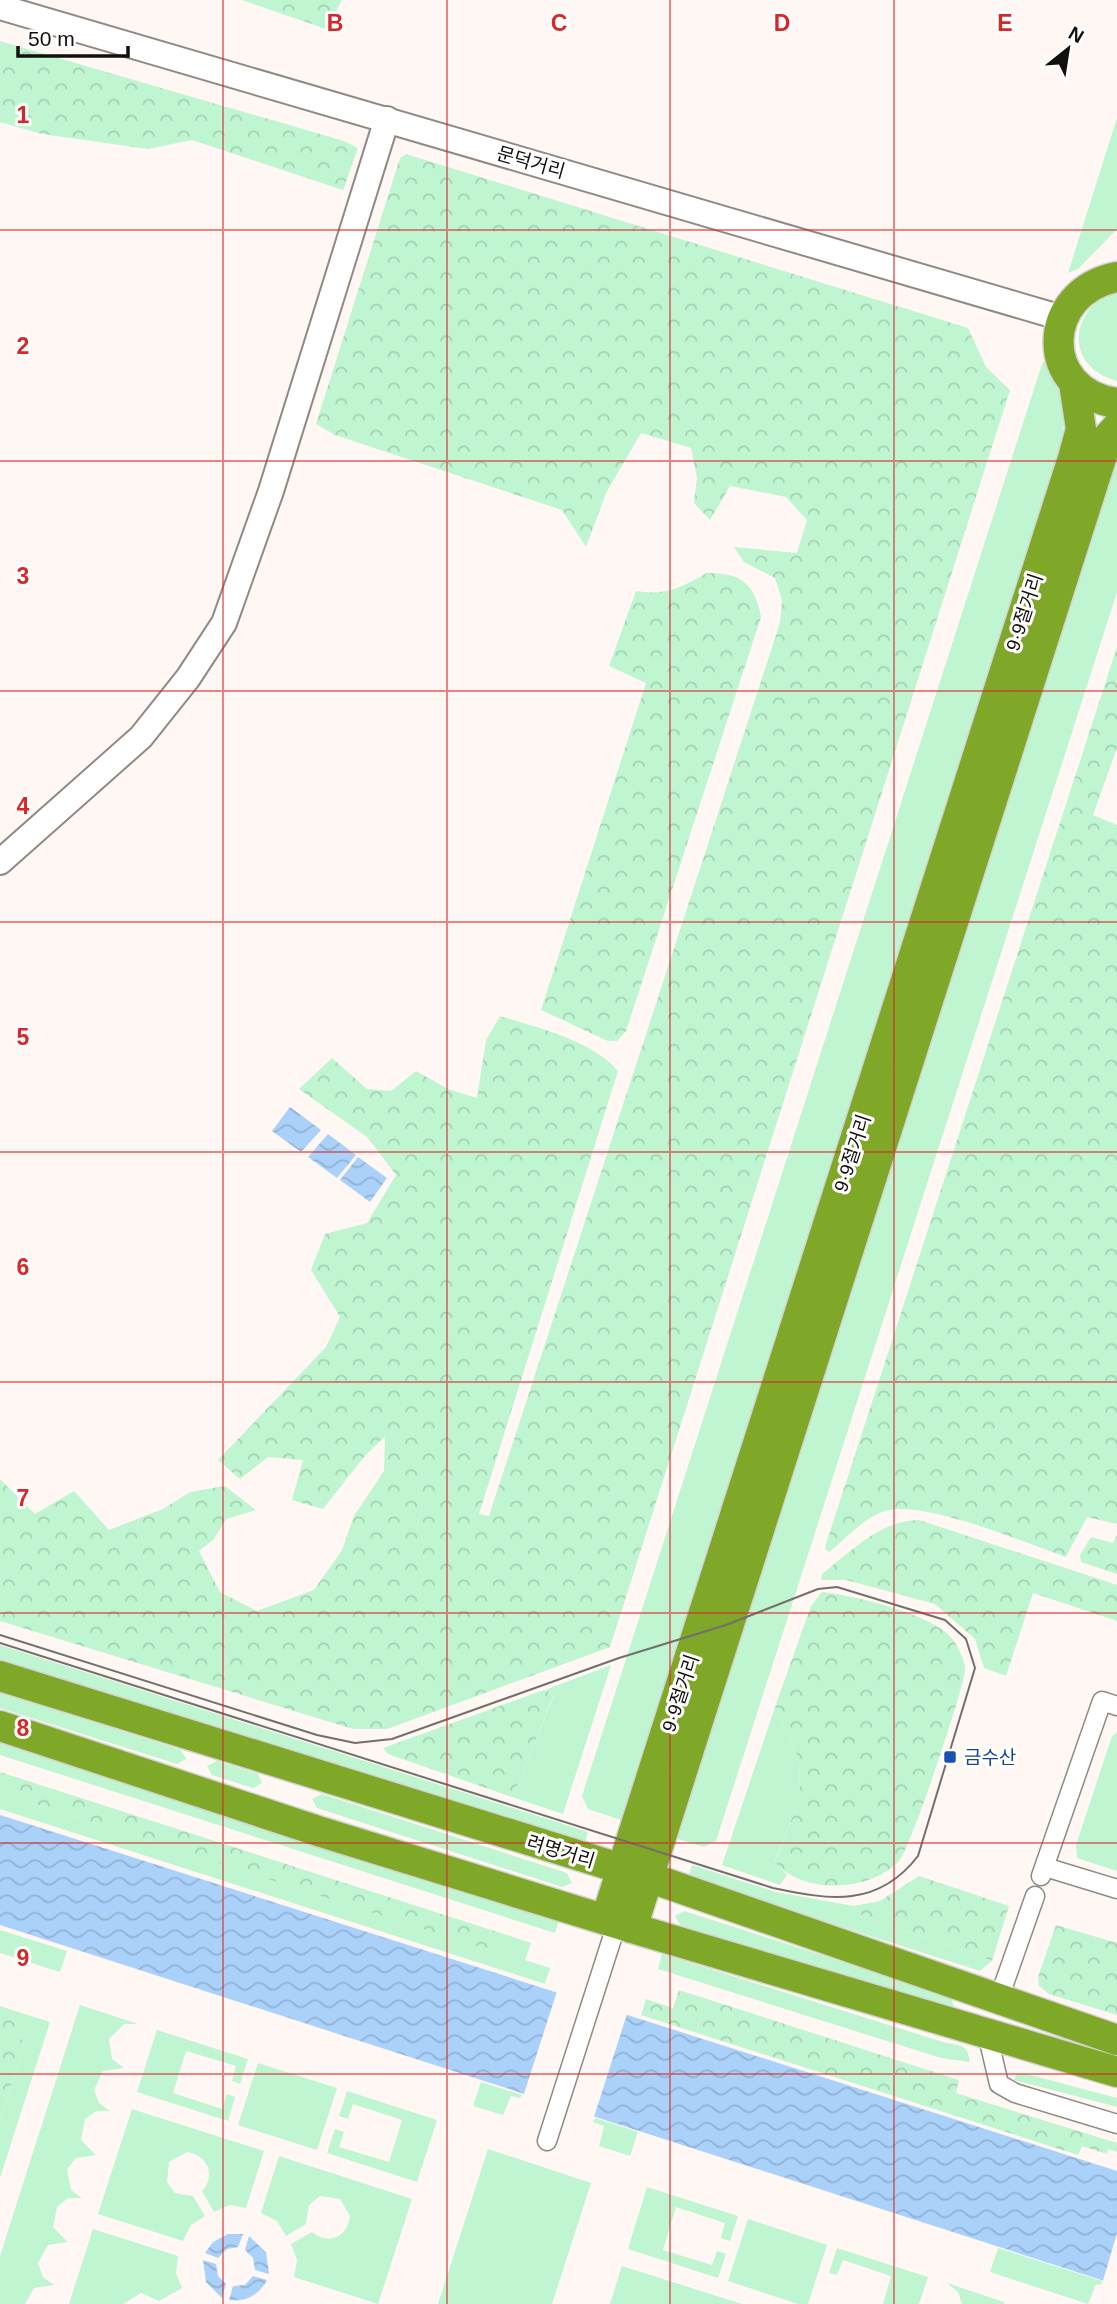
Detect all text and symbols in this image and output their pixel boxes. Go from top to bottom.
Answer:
text: B [327,10,343,36]
text: C [551,10,567,36]
text: D [774,10,790,36]
text: E [997,10,1013,36]
scale bar [18,14,128,58]
north arrow [1033,14,1103,84]
text: N [1065,22,1087,47]
text: 50 m [28,27,75,50]
text: 1 [17,102,30,128]
street label: 문덕거리 [494,143,567,182]
text: 2 [17,333,29,359]
text: 3 [17,563,29,589]
street label: 9·9절거리 [1002,571,1047,653]
text: 4 [17,793,30,819]
text: 5 [17,1024,30,1050]
street label: 9·9절거리 [830,1112,875,1194]
text: 6 [17,1254,29,1280]
text: 7 [17,1485,29,1511]
street label: 9·9절거리 [658,1652,703,1734]
text: 8 [17,1715,30,1741]
place label: 금수산 [964,1747,1016,1768]
marker: 금수산 [942,1749,958,1765]
street label: 려명거리 [524,1831,597,1872]
text: 9 [17,1945,29,1971]

